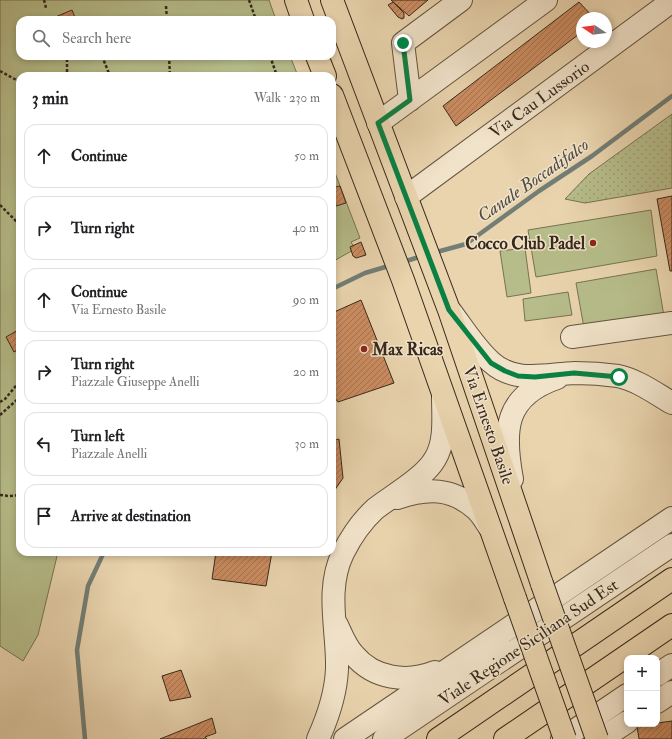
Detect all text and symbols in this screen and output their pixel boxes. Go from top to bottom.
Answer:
north arrow [576,12,612,48]
search box [16,16,336,60]
icon: search [30,27,52,49]
text: Search here [62,29,131,48]
route end [394,34,412,52]
street label: Via Cau Lussorio [485,56,593,143]
text: 3 min [32,88,69,109]
text: Walk · 230 m [254,90,320,106]
water label: Canale Boccadifalco [473,133,594,227]
icon: ahead [33,145,55,167]
text: Continue [71,147,127,166]
text: 50 m [294,148,319,164]
icon: right [33,217,55,239]
text: Turn right [71,219,134,238]
text: 40 m [293,220,319,236]
place label: Cocco Club Padel [465,233,586,254]
marker: Cocco Club Padel [588,238,598,248]
text: Continue [71,283,127,302]
icon: ahead [33,289,55,311]
text: 90 m [293,292,319,308]
text: Via Ernesto Basile [71,302,166,318]
place label: Max Ricas [371,339,443,360]
marker: Max Ricas [359,344,369,354]
text: Turn right [71,355,134,374]
icon: right [33,361,55,383]
street label: Via Ernesto Basile [458,363,519,487]
text: 20 m [293,364,319,380]
route start [610,368,628,386]
text: Piazzale Giuseppe Anelli [71,374,200,390]
text: Turn left [71,427,125,446]
icon: left [33,433,55,455]
text: 30 m [295,436,319,452]
text: Piazzale Anelli [71,446,147,462]
icon: arrive [33,505,55,527]
text: Arrive at destination [71,507,191,526]
street label: Viale Regione Siciliana Sud Est [434,574,622,710]
map controls [624,655,660,727]
button: + [624,655,660,691]
button: − [624,691,660,727]

